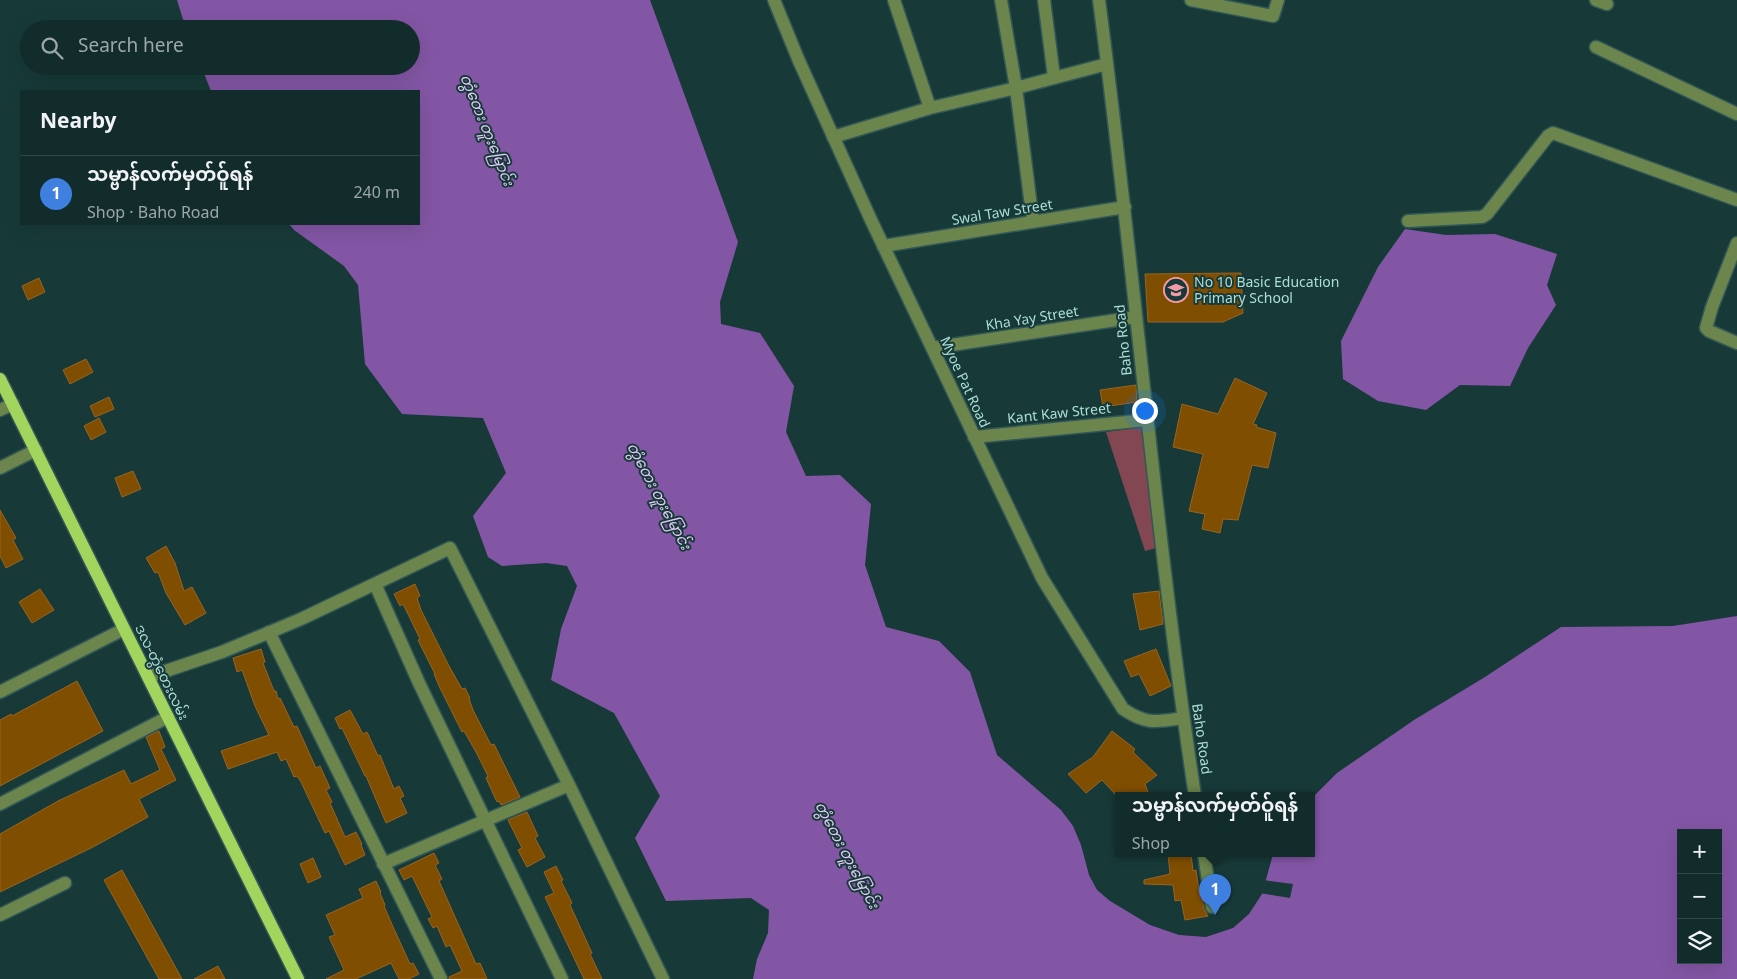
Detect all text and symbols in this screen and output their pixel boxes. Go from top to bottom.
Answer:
search box [20,20,420,75]
text: Search here [78,27,184,68]
icon: search [38,34,66,62]
water label: တွံတေး တူးမြောင်း [448,69,523,193]
text: Nearby [40,100,117,146]
text: သမ္ဗာန်လက်မှတ်ဝ်ူရန် [87,156,254,197]
text: 240 m [353,177,400,212]
text: 1 [51,178,61,213]
street label: Swal Taw Street [949,190,1055,237]
text: Shop · Baho Road [87,197,219,232]
place label: No 10 Basic Education Primary School [1194,268,1339,315]
school or university icon: No 10 Basic Education Primary School [1163,277,1189,303]
street label: Kha Yay Street [984,297,1081,342]
street label: Baho Road [1105,303,1144,377]
street label: Myoe Pat Road [929,331,999,434]
street label: Kant Kaw Street [1006,394,1113,435]
your location [1132,398,1158,424]
water label: တွံတေး တူးမြောင်း [615,437,700,558]
street label: ဒလ-တွံတေးလမ်း [124,619,197,726]
street label: Baho Road [1180,702,1221,777]
text: သမ္ဗာန်လက်မှတ်ဝ်ူရန် [1132,787,1298,828]
popup [1115,792,1315,857]
water label: တွံတေး တူးမြောင်း [803,796,888,917]
text: Shop [1132,828,1170,863]
map controls [1677,829,1722,964]
button: + [1677,829,1722,874]
pin: 1 [1199,874,1231,915]
button: − [1677,874,1722,919]
button: layers [1677,919,1722,964]

